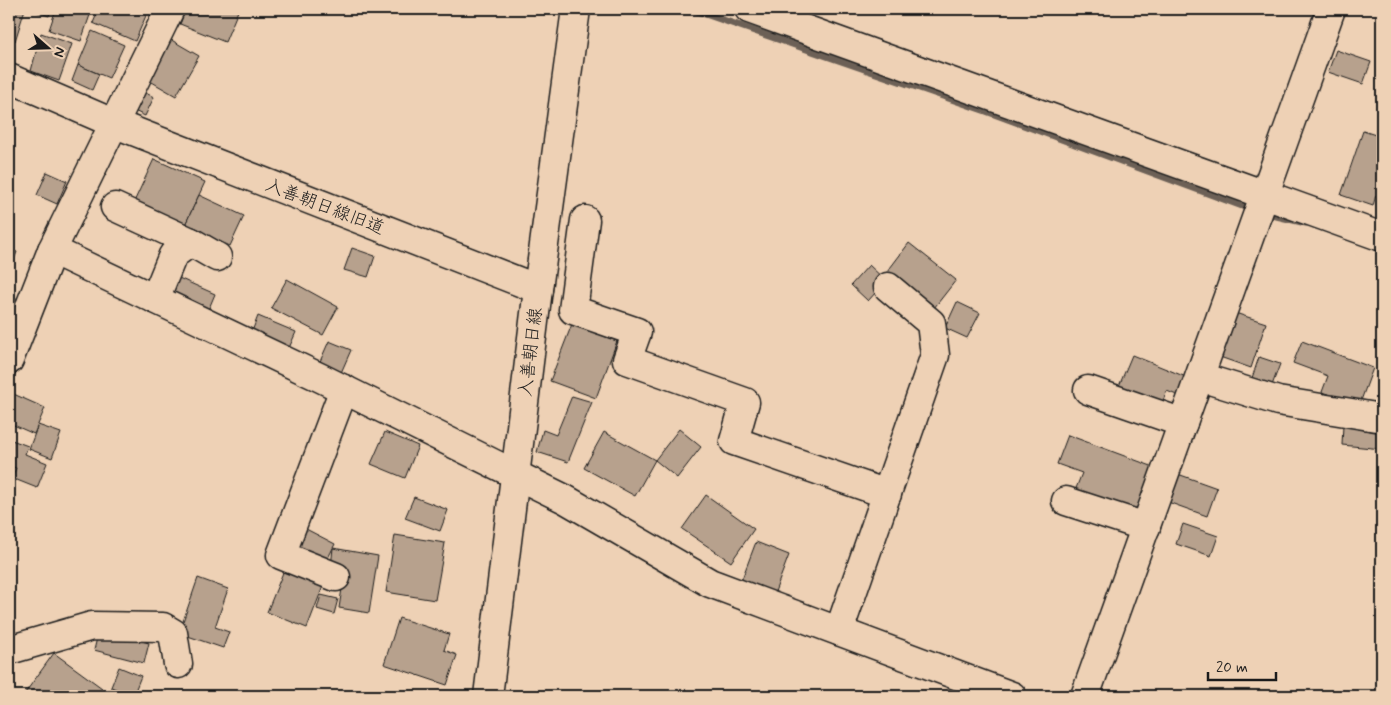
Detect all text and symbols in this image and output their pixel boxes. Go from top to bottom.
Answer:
north arrow [22,22,72,72]
text: N [49,45,69,60]
street label: 入善朝日線旧道 [262,173,388,241]
street label: 入善朝日線 [514,306,548,398]
scale bar [1208,650,1276,682]
text: 20 m [1216,658,1248,678]

